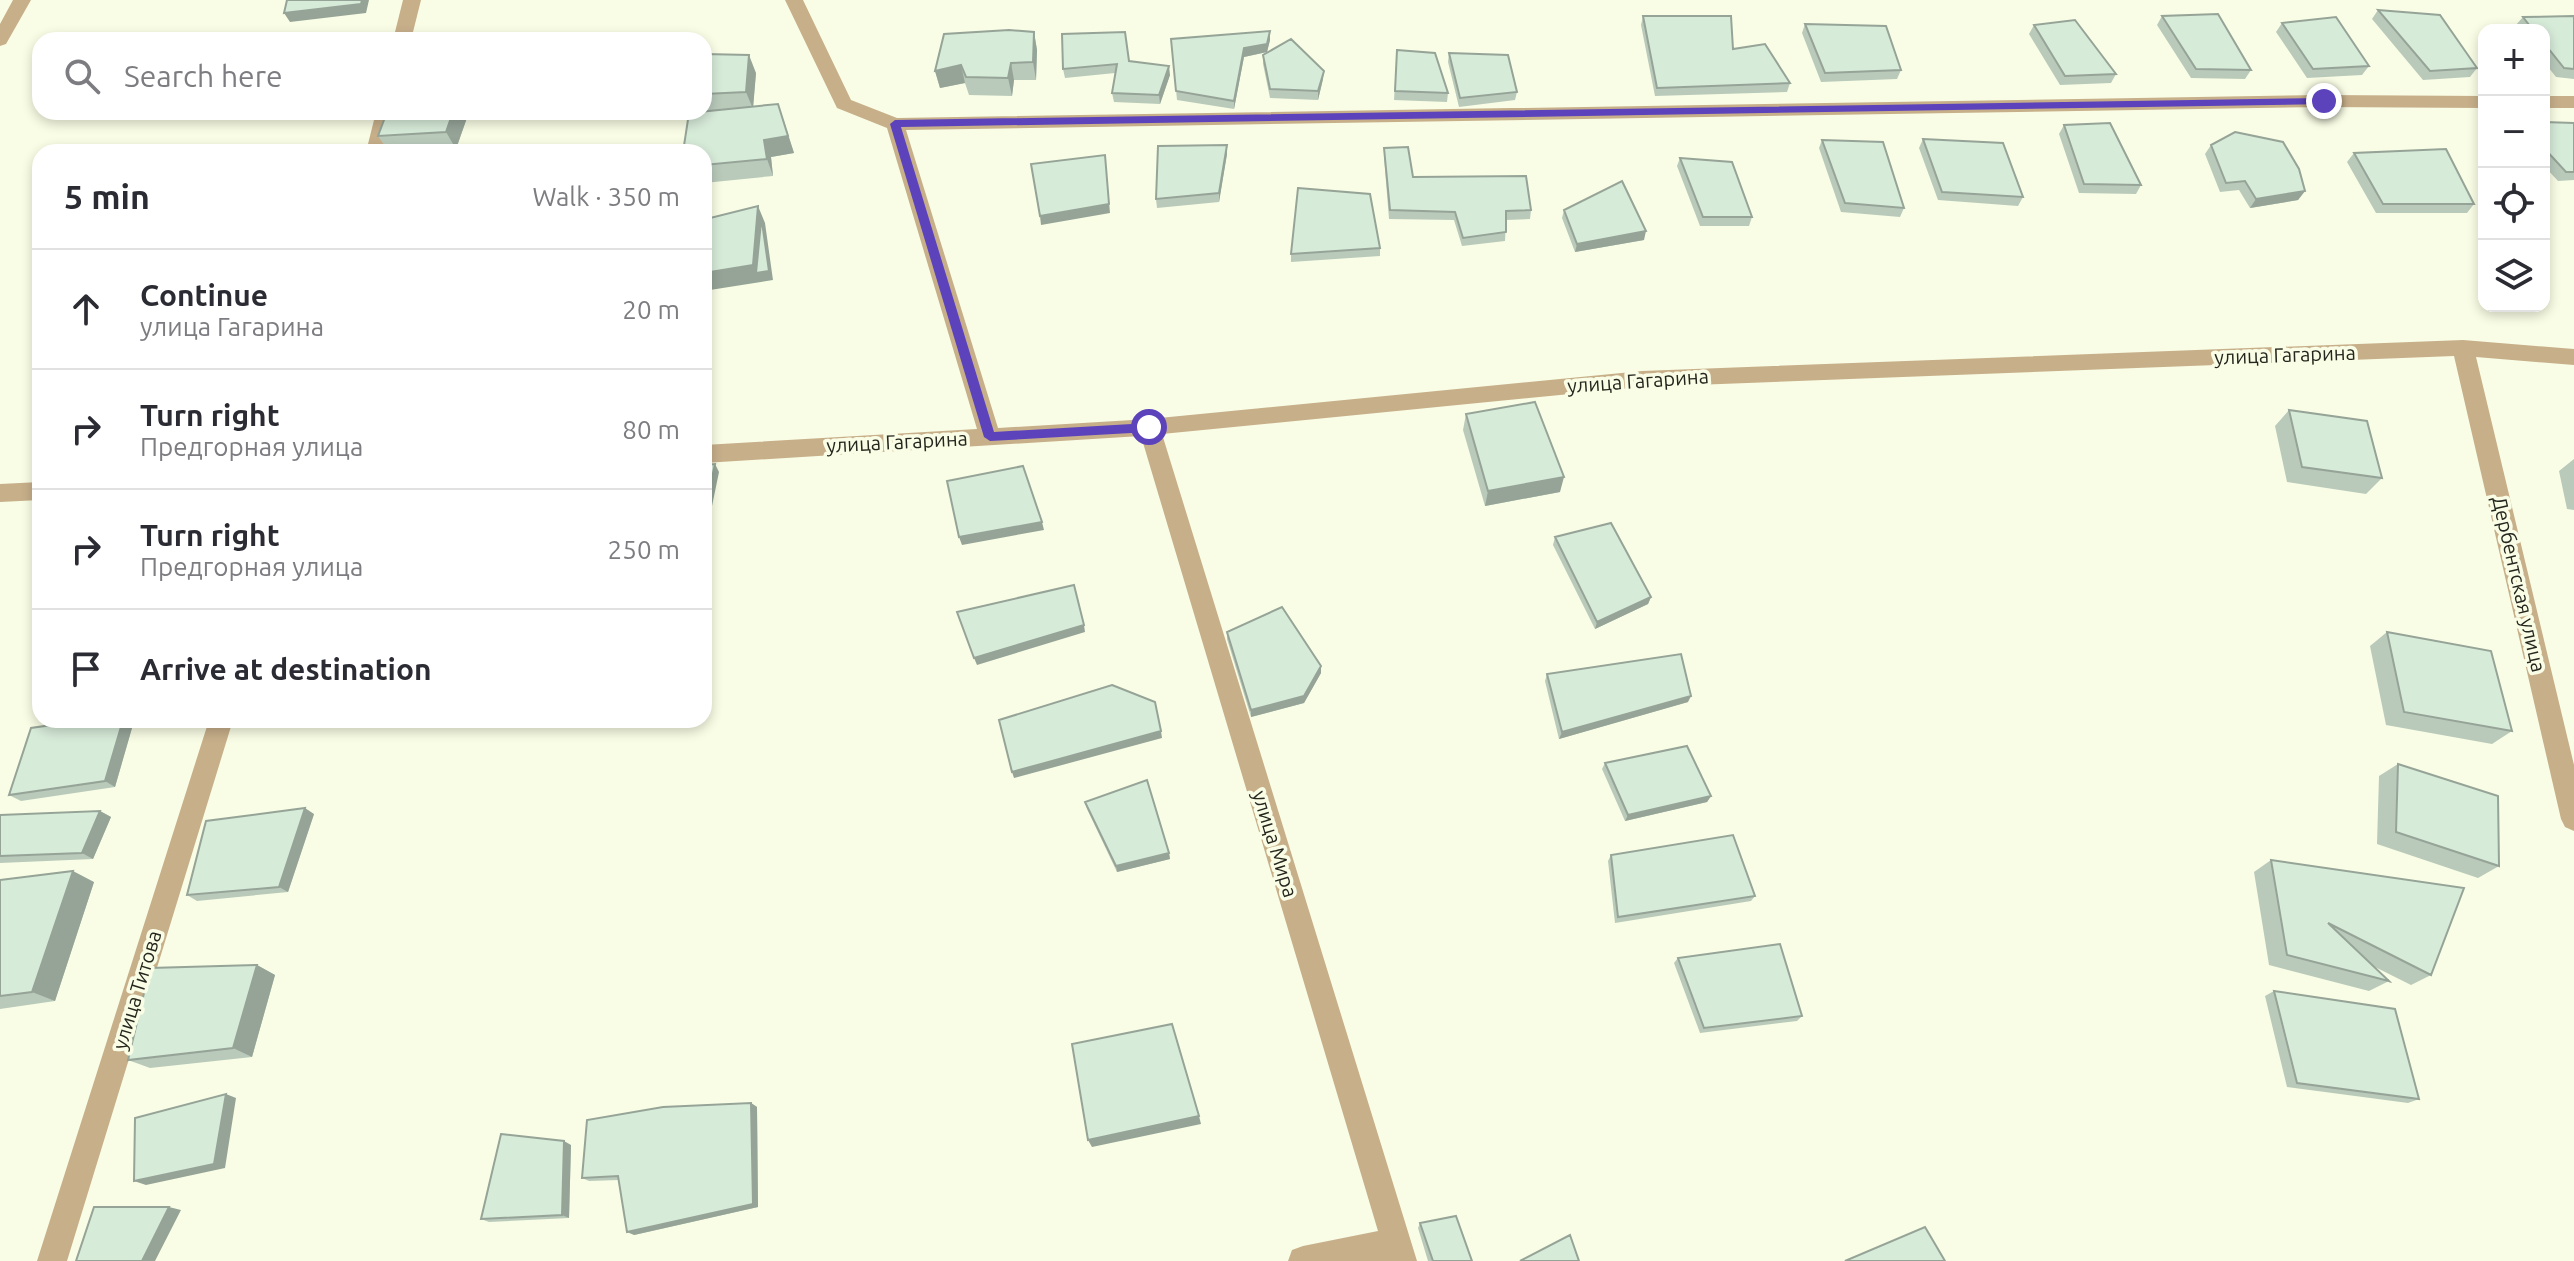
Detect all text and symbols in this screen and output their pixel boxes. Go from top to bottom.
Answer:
map controls [2478,24,2550,312]
button: + [2478,24,2550,96]
search box [32,32,712,120]
icon: search [60,54,104,98]
text: Search here [124,59,283,93]
route end [2306,83,2342,119]
button: − [2478,96,2550,168]
button: locate [2478,168,2550,240]
text: 5 min [64,177,150,215]
text: Walk · 350 m [532,182,680,211]
button: layers [2478,240,2550,312]
text: Continue [140,278,268,312]
icon: ahead [64,287,108,331]
text: 20 m [622,295,680,324]
text: улица Гагарина [140,312,324,341]
street label: улица Гагарина [2214,341,2356,368]
street label: улица Гагарина [1566,364,1709,397]
text: Turn right [140,398,280,432]
icon: right [64,407,108,451]
route start [1131,409,1167,445]
text: 80 m [622,415,680,444]
street label: улица Гагарина [826,426,968,457]
text: Предгорная улица [140,432,363,461]
street label: Дербентская улица [2488,494,2551,674]
text: Turn right [140,518,280,552]
icon: right [64,527,108,571]
text: 250 m [608,535,680,564]
text: Предгорная улица [140,552,363,581]
icon: arrive [64,647,108,691]
text: Arrive at destination [140,652,432,686]
street label: улица Мира [1248,788,1303,900]
street label: улица Титова [108,928,166,1052]

